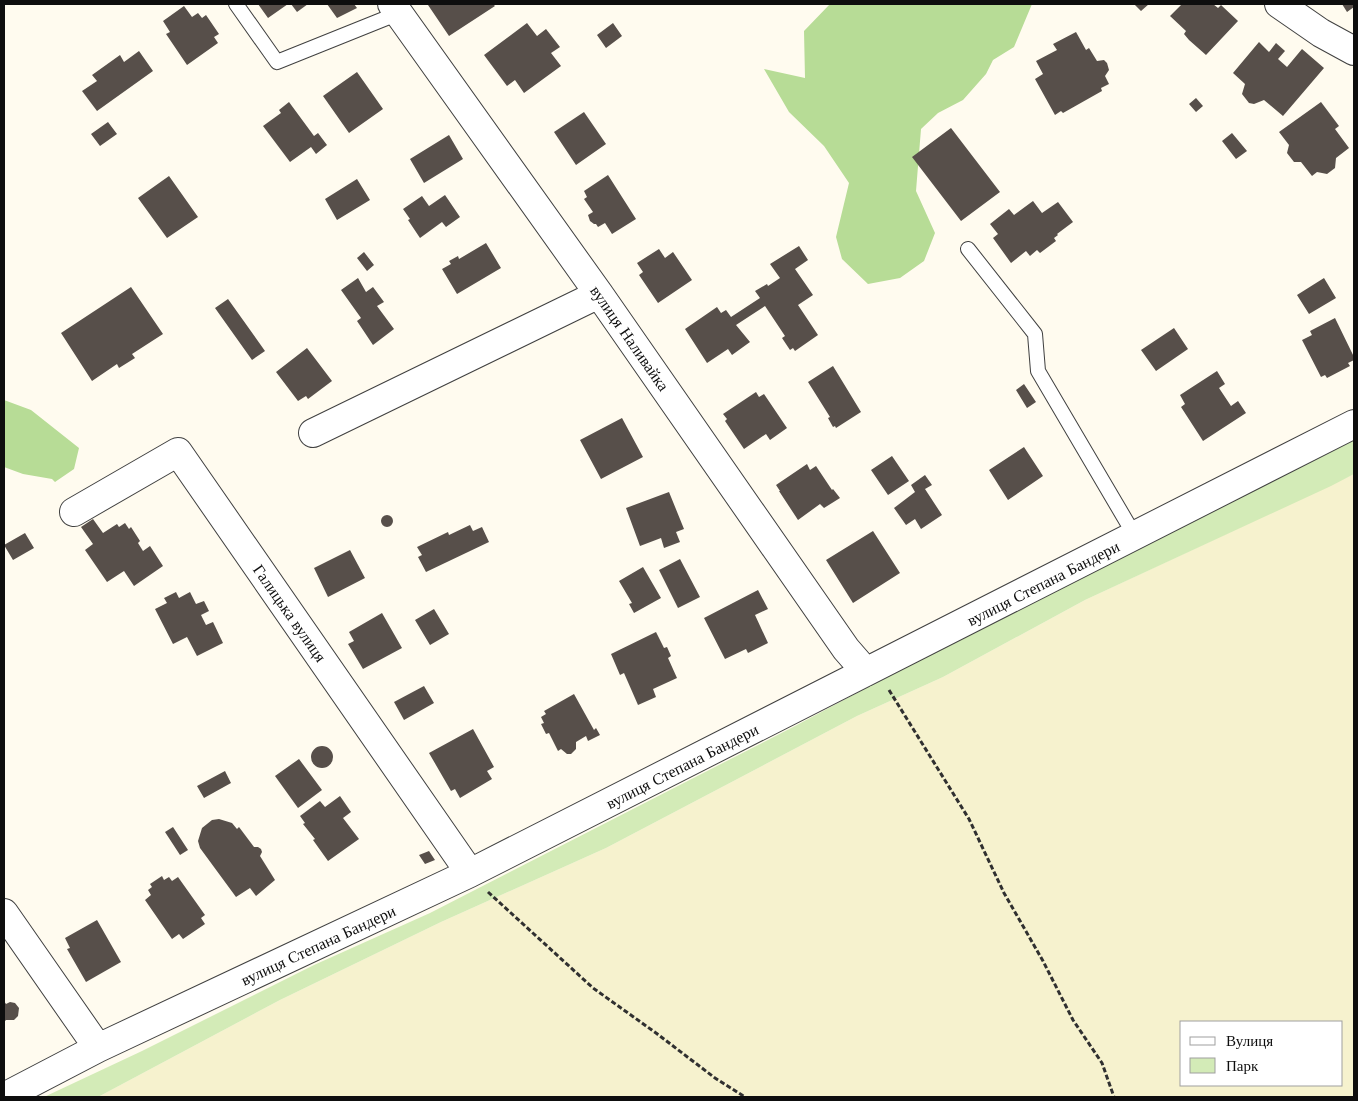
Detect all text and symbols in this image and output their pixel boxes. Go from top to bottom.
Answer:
street label: вулиця Наливайка [586,281,674,395]
street label: вулиця Степана Бандери [963,536,1123,630]
street label: Галицька вулиця [249,560,331,666]
street label: вулиця Степана Бандери [602,719,762,813]
street label: вулиця Степана Бандери [237,900,399,990]
legend [1180,1021,1343,1086]
text: Вулиця [1226,1031,1273,1050]
text: Парк [1226,1056,1259,1075]

